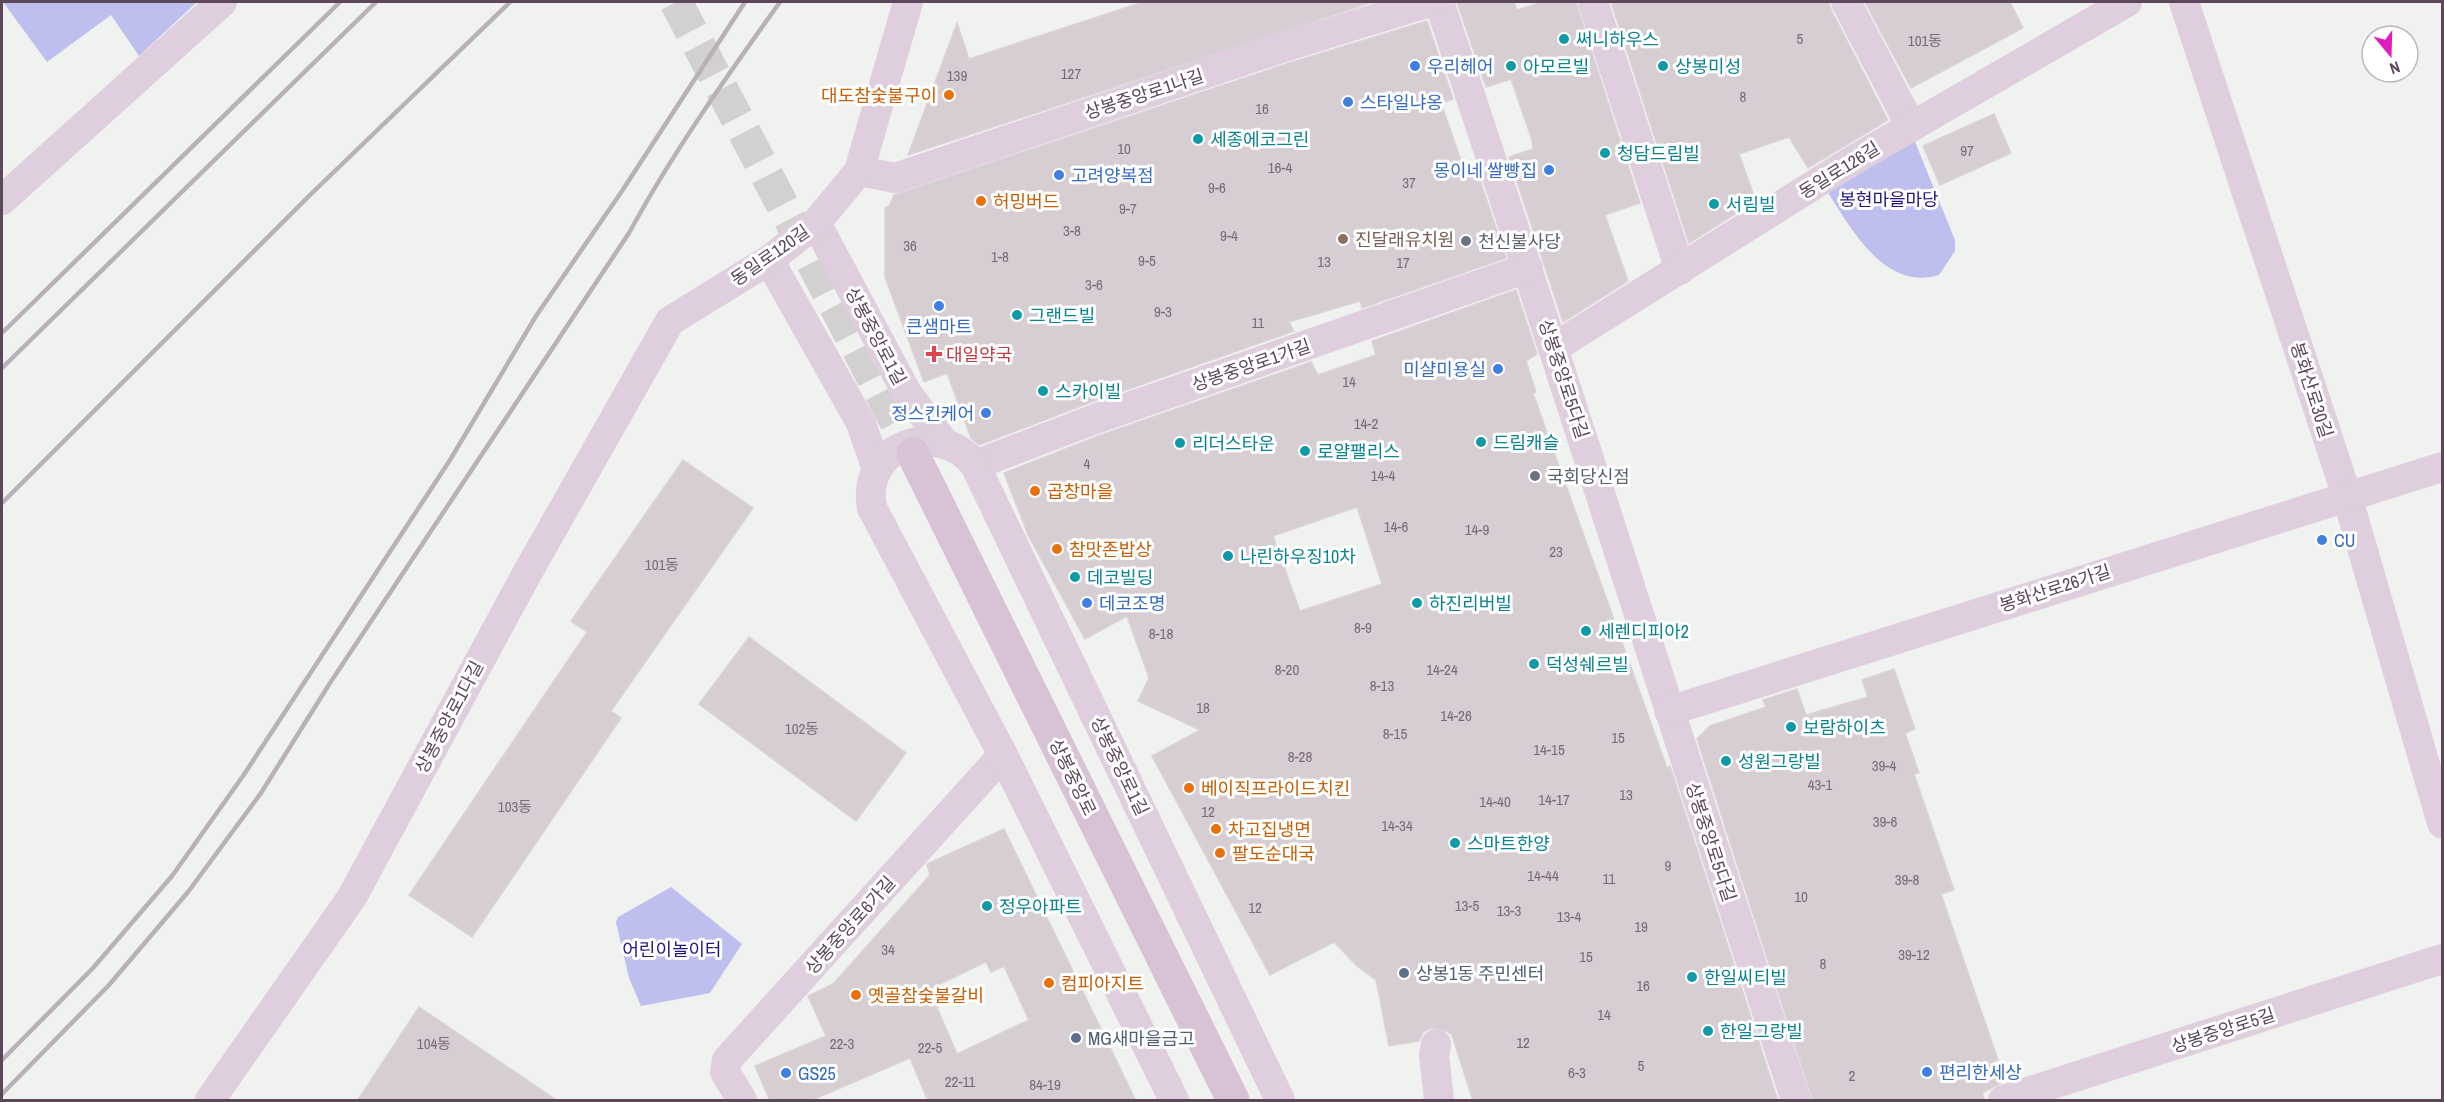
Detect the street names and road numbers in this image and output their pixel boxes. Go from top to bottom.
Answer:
street label: 상봉중앙로1나길 [1081,63,1207,125]
street label: 동일로126길 [1794,135,1884,205]
street label: 동일로120길 [726,219,814,291]
street label: 상봉중앙로1길 [840,283,912,389]
street label: 상봉중앙로5다길 [1533,316,1595,442]
street label: 상봉중앙로1가길 [1188,333,1314,397]
street label: 봉화산로30길 [2285,339,2339,441]
street label: 봉화산로26가길 [1996,558,2114,618]
street label: 상봉중앙로1다길 [409,656,489,778]
street label: 상봉중앙로1길 [1085,712,1155,820]
street label: 상봉중앙로 [1044,734,1102,820]
street label: 상봉중앙로5다길 [1680,779,1742,905]
street label: 상봉중앙로6가길 [799,871,901,979]
street label: 상봉중앙로5길 [2168,1001,2278,1059]

